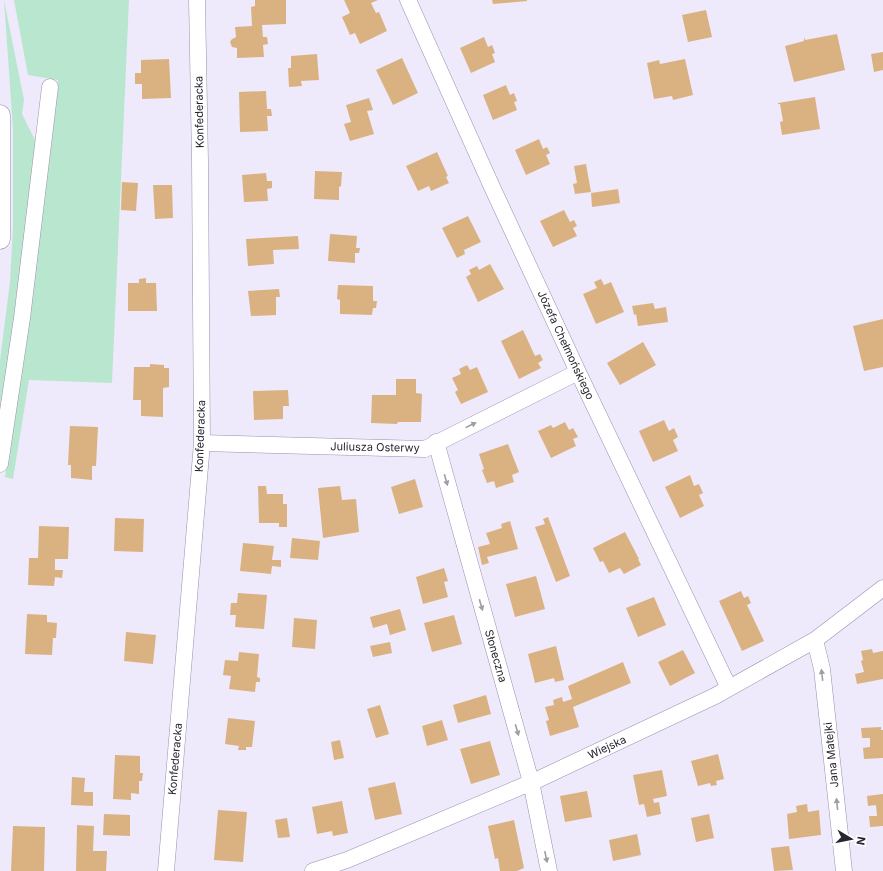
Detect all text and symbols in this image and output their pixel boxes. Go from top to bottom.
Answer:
street label: Konfederacka [191,76,207,148]
street label: Józefa Chełmońskiego [535,288,598,402]
street label: Konfederacka [192,400,208,472]
one-way arrow [465,422,476,428]
street label: Juliusza Osterwy [330,439,420,455]
one-way arrow [443,474,449,486]
one-way arrow [479,599,485,611]
street label: Słoneczna [482,628,510,684]
one-way arrow [819,669,826,681]
street label: Konfederacka [165,722,185,796]
street label: Jana Matejki [821,722,841,788]
one-way arrow [514,724,520,736]
street label: Wiejska [586,732,628,762]
one-way arrow [833,798,840,810]
north arrow [831,819,871,859]
text: N [853,835,868,846]
one-way arrow [544,850,550,863]

